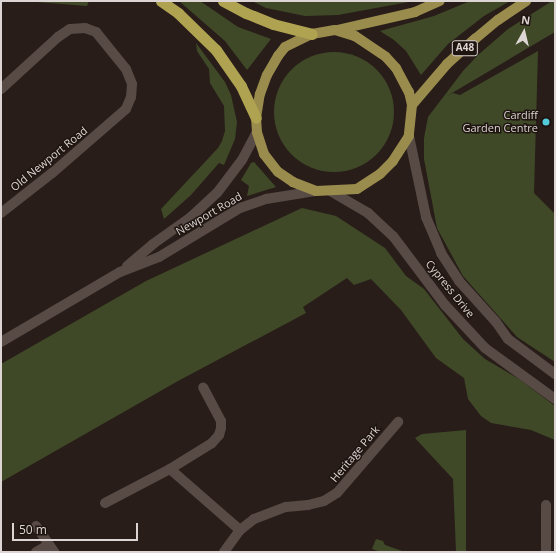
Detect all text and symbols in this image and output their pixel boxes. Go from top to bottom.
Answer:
north arrow [504,12,544,52]
text: N [520,12,531,28]
road number: A48 [451,40,479,56]
place label: Cardiff Garden Centre [462,109,538,135]
marker: Cardiff Garden Centre [541,117,551,127]
street label: Old Newport Road [8,124,90,194]
street label: Newport Road [174,190,244,238]
street label: Cypress Drive [423,258,477,320]
street label: Heritage Park [328,423,382,485]
scale bar [14,515,140,541]
text: 50 m [19,521,47,538]

